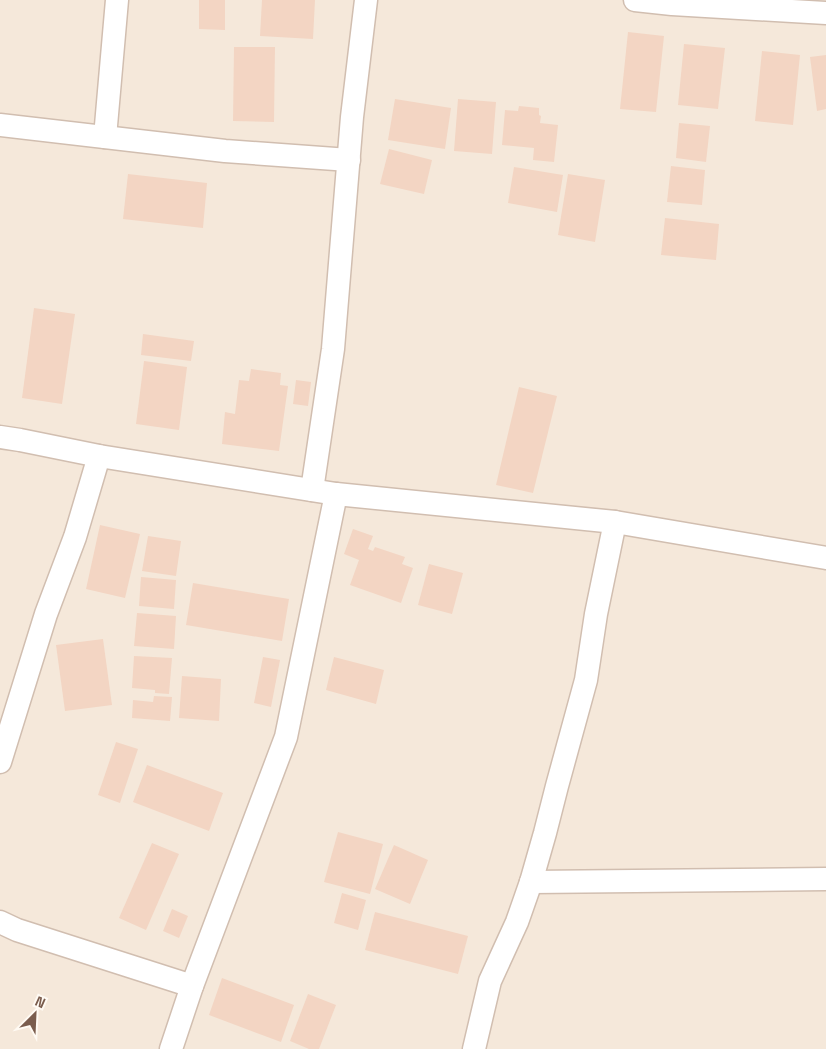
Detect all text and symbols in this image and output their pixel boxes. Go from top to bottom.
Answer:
north arrow [10,989,60,1039]
text: N [32,992,48,1012]

